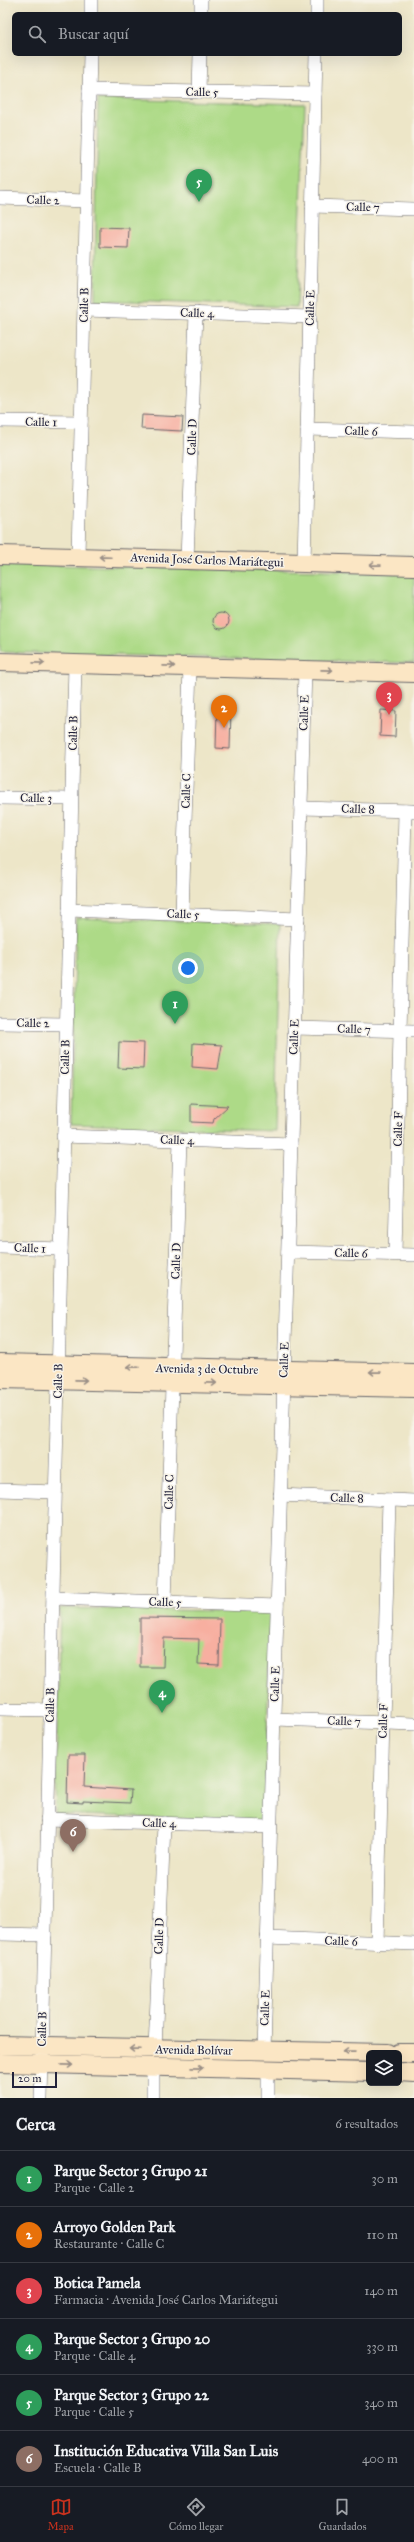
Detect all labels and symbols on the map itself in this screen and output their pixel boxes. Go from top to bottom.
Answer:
street label: Calle 5 [185,85,219,99]
pin: 5 [186,169,212,202]
street label: Calle 2 [26,192,60,208]
street label: Calle 7 [346,200,380,214]
street label: Calle B [77,287,91,323]
street label: Calle E [303,290,317,326]
street label: Calle 4 [180,305,215,321]
street label: Calle 1 [25,415,57,429]
street label: Calle D [184,418,200,456]
street label: Calle 6 [344,423,379,439]
street label: Avenida José Carlos Mariátegui [129,550,285,571]
one-way arrow [99,553,112,561]
one-way arrow [369,561,382,568]
one-way arrow [32,659,45,667]
one-way arrow [162,663,175,670]
one-way arrow [320,667,333,674]
pin: 3 [376,682,402,715]
street label: Calle E [296,694,312,731]
pin: 2 [211,695,237,728]
street label: Calle B [66,715,80,751]
street label: Calle C [178,773,194,809]
street label: Calle 3 [20,791,52,805]
street label: Calle 8 [341,801,375,817]
street label: Calle 5 [166,906,200,922]
your location [178,958,198,978]
pin: 1 [162,991,188,1024]
street label: Calle 2 [16,1016,50,1030]
street label: Calle E [286,1018,302,1055]
street label: Calle 7 [337,1021,371,1037]
street label: Calle B [58,1039,72,1075]
street label: Calle F [391,1111,405,1147]
street label: Calle 4 [160,1132,195,1148]
street label: Calle 1 [14,1240,47,1256]
street label: Calle D [168,1242,184,1280]
street label: Calle 6 [334,1246,369,1260]
street label: Calle E [276,1341,292,1378]
street label: Avenida 3 de Octubre [155,1361,258,1377]
street label: Calle B [51,1363,65,1399]
one-way arrow [127,1363,140,1371]
one-way arrow [369,1368,382,1376]
one-way arrow [74,1376,87,1384]
one-way arrow [204,1379,217,1387]
street label: Calle C [161,1474,177,1510]
street label: Calle 8 [330,1490,364,1506]
street label: Calle 5 [148,1594,182,1610]
street label: Calle E [267,1665,283,1702]
pin: 4 [149,1680,175,1713]
street label: Calle B [43,1687,57,1723]
street label: Calle F [375,1703,391,1739]
street label: Calle 7 [327,1713,361,1729]
street label: Calle 4 [142,1815,177,1831]
pin: 6 [60,1819,86,1852]
street label: Calle D [151,1917,167,1955]
street label: Calle 6 [324,1933,359,1949]
street label: Calle E [257,1989,273,2026]
street label: Calle B [35,2011,49,2047]
street label: Avenida Bolívar [154,2042,233,2058]
one-way arrow [129,2045,142,2053]
one-way arrow [343,2049,356,2056]
one-way arrow [60,2061,73,2069]
one-way arrow [190,2064,203,2072]
scale bar [12,2070,57,2089]

